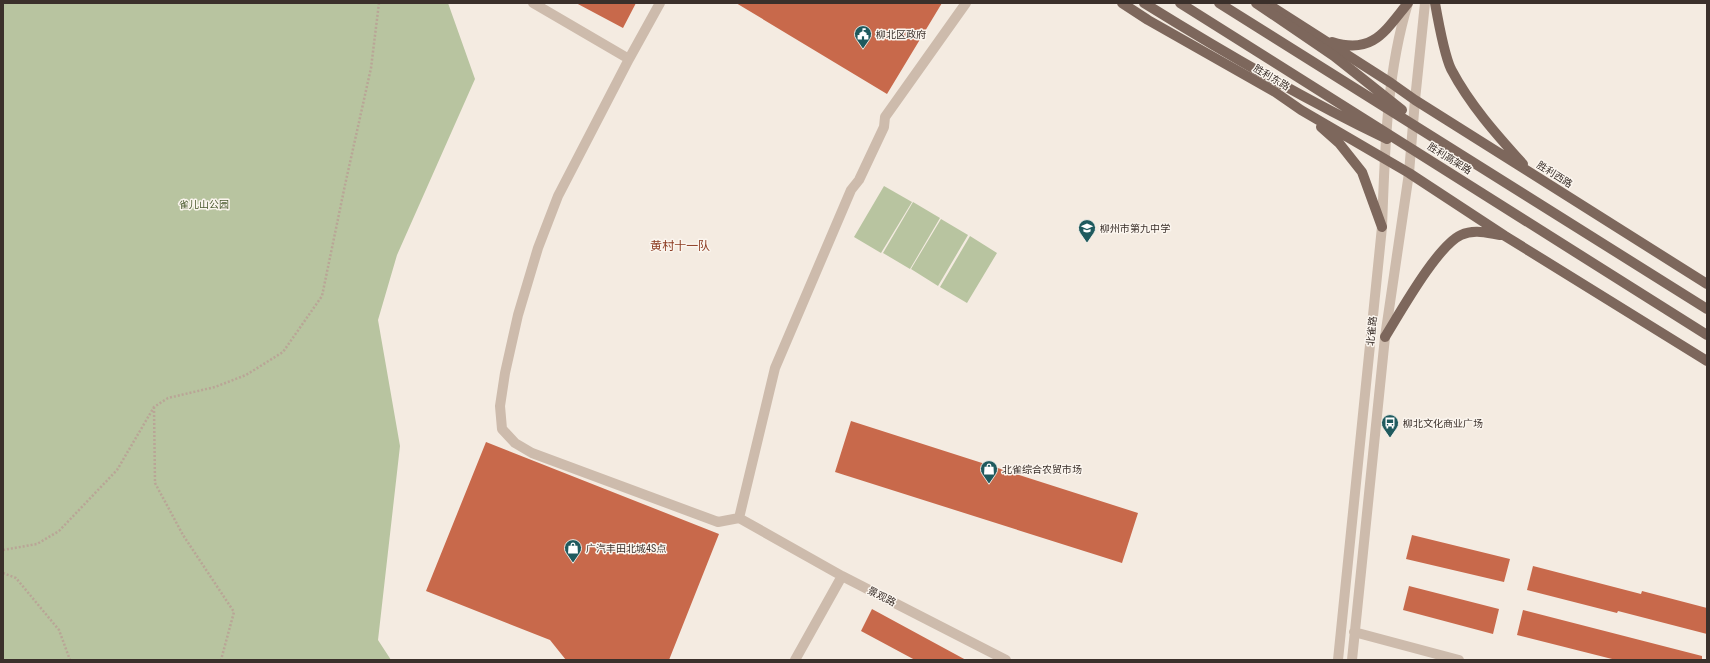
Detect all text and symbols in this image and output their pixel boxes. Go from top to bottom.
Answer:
public building icon: 柳北区政府 [853,24,873,49]
place label: 柳北区政府 [876,29,926,40]
street label: 胜利东路 [1252,62,1292,92]
street label: 胜利高架路 [1426,141,1474,176]
street label: 胜利西路 [1535,159,1575,190]
park label: 雀儿山公园 [179,199,229,210]
school or university icon: 柳州市第九中学 [1077,218,1097,243]
place label: 柳州市第九中学 [1100,223,1170,234]
district label: 黄村十一队 [650,239,710,253]
street label: 北雀路 [1364,316,1379,347]
bus stop icon: 柳北文化商业广场 [1380,413,1400,438]
place label: 柳北文化商业广场 [1403,418,1483,429]
shop icon: 北雀综合农贸市场 [979,459,999,484]
place label: 北雀综合农贸市场 [1002,464,1082,475]
shop icon: 广汽丰田北城4S点 [563,538,583,563]
place label: 广汽丰田北城4S点 [586,543,666,554]
street label: 景观路 [866,585,898,608]

